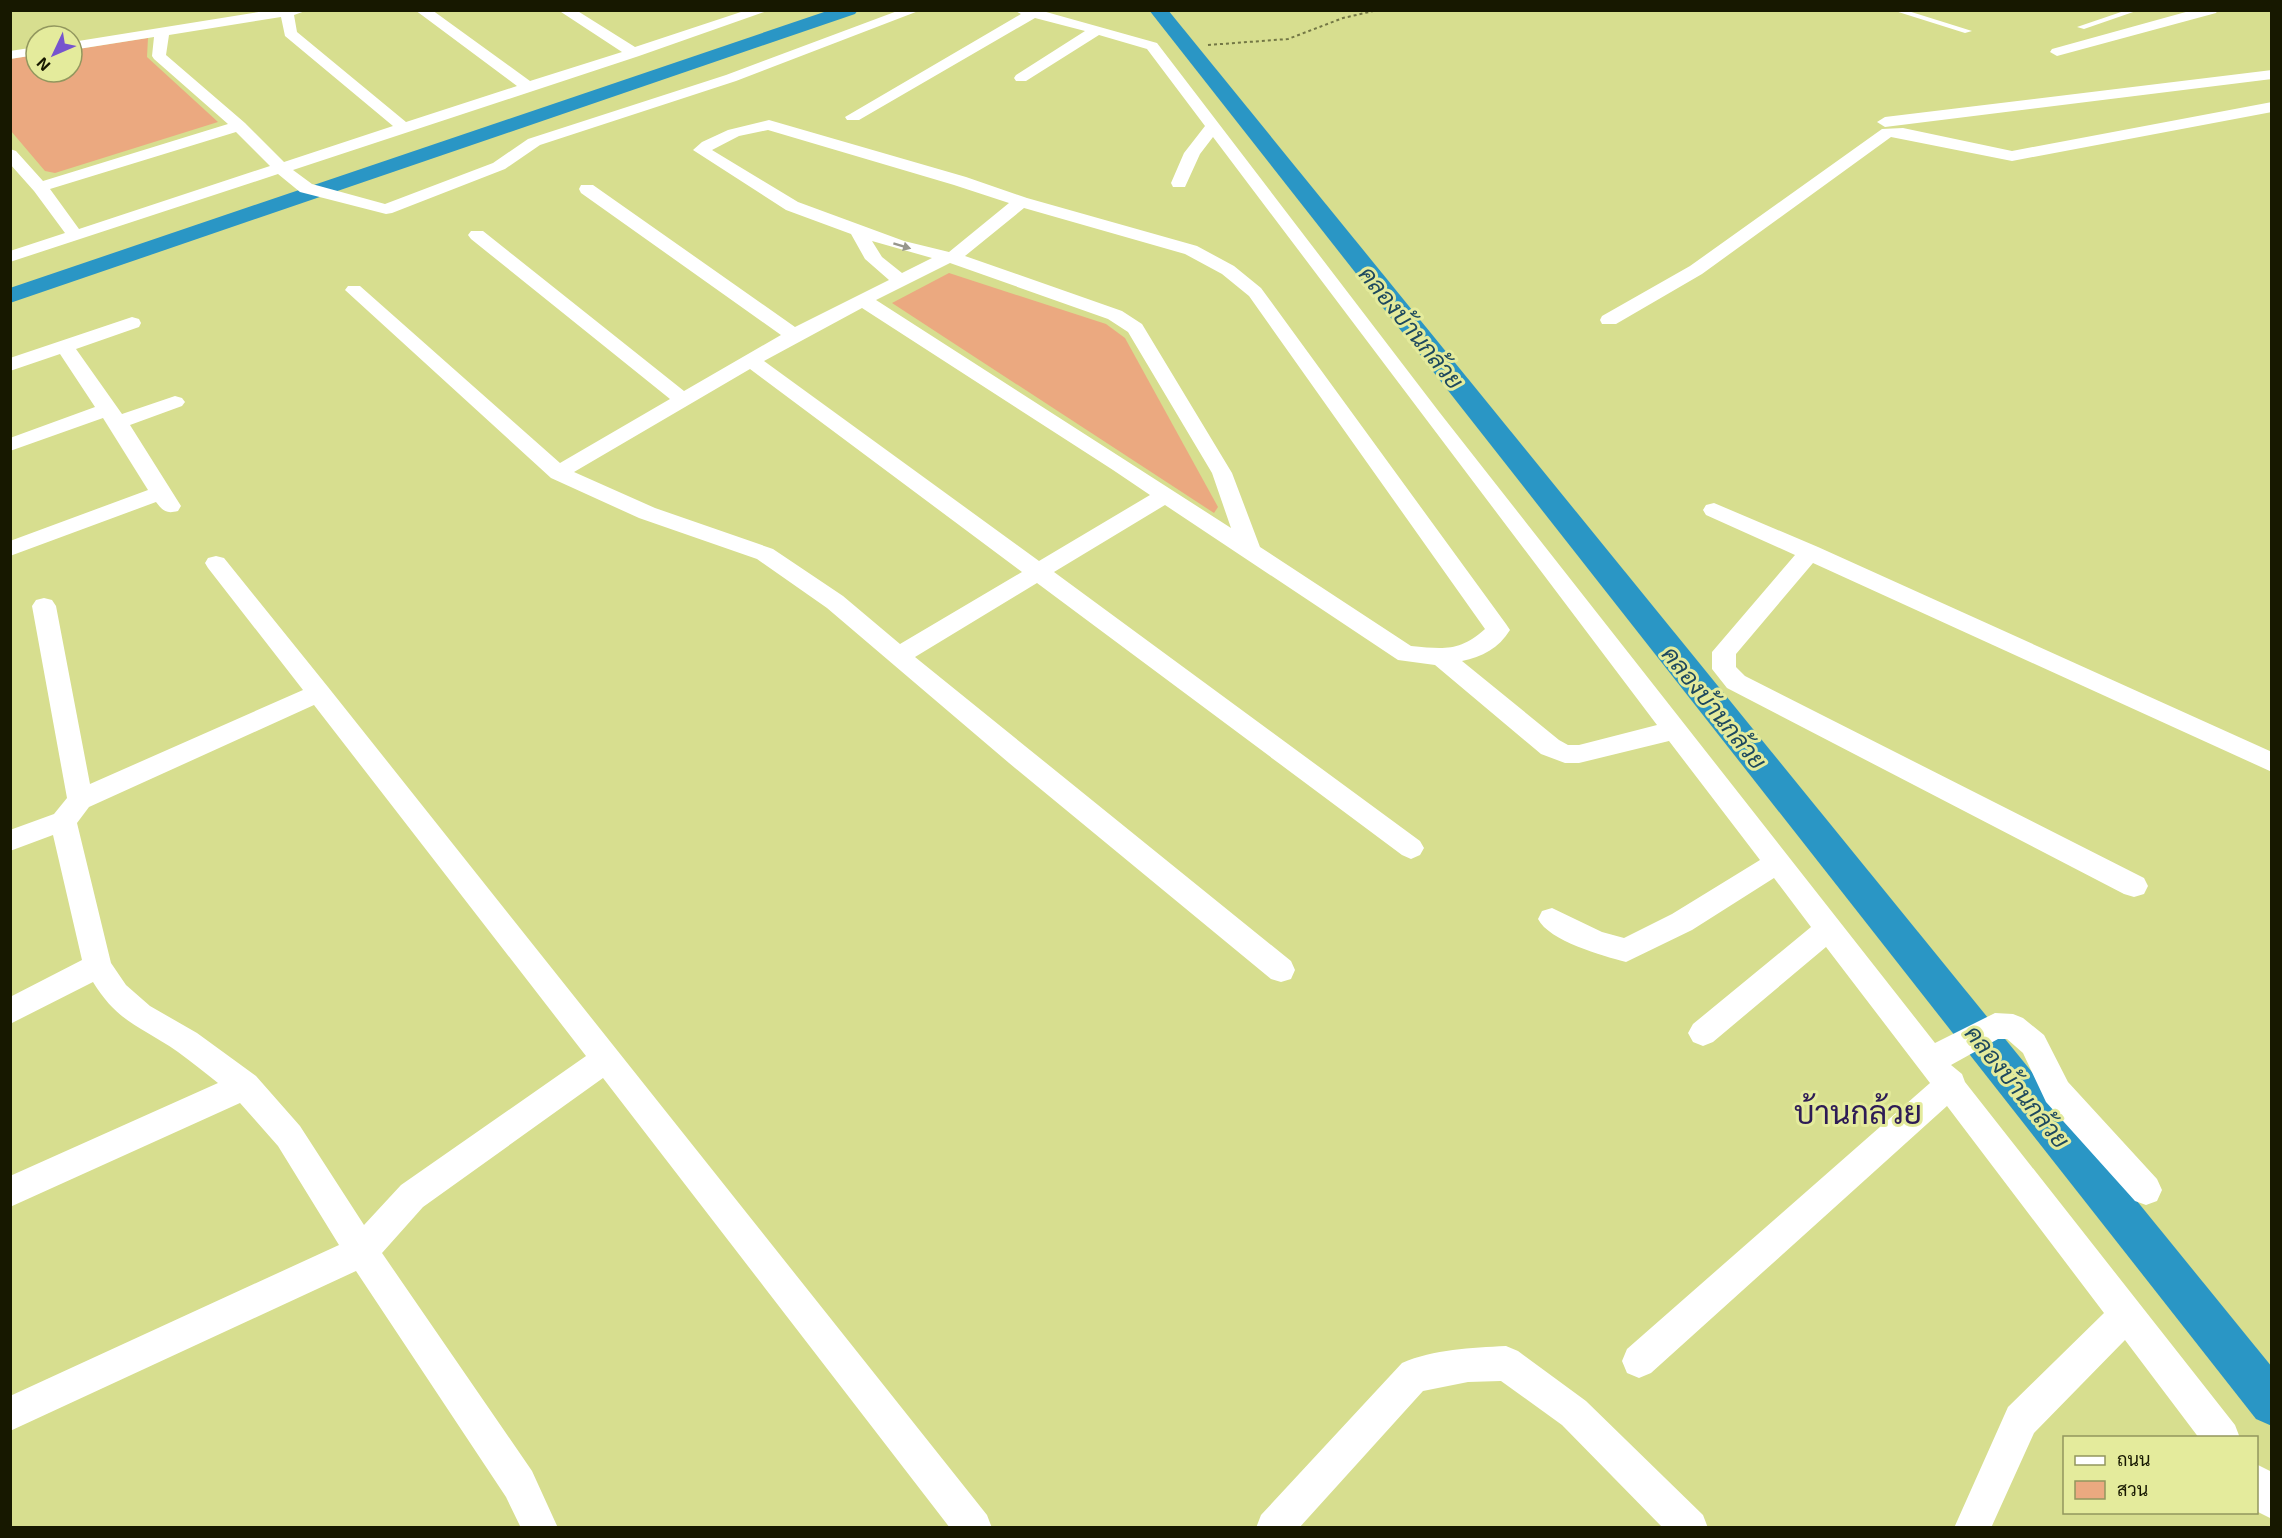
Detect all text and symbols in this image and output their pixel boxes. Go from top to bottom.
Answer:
north arrow [24,24,84,84]
text: N [32,54,54,76]
one-way arrow [893,242,911,251]
water label: คลองบ้านกล้วย [1354,260,1470,394]
water label: คลองบ้านกล้วย [1657,640,1773,774]
water label: คลองบ้านกล้วย [1960,1019,2076,1153]
district label: บ้านกล้วย [1794,1092,1922,1130]
legend [2063,1436,2258,1514]
text: ถนน [2117,1448,2150,1470]
text: สวน [2117,1478,2148,1500]

